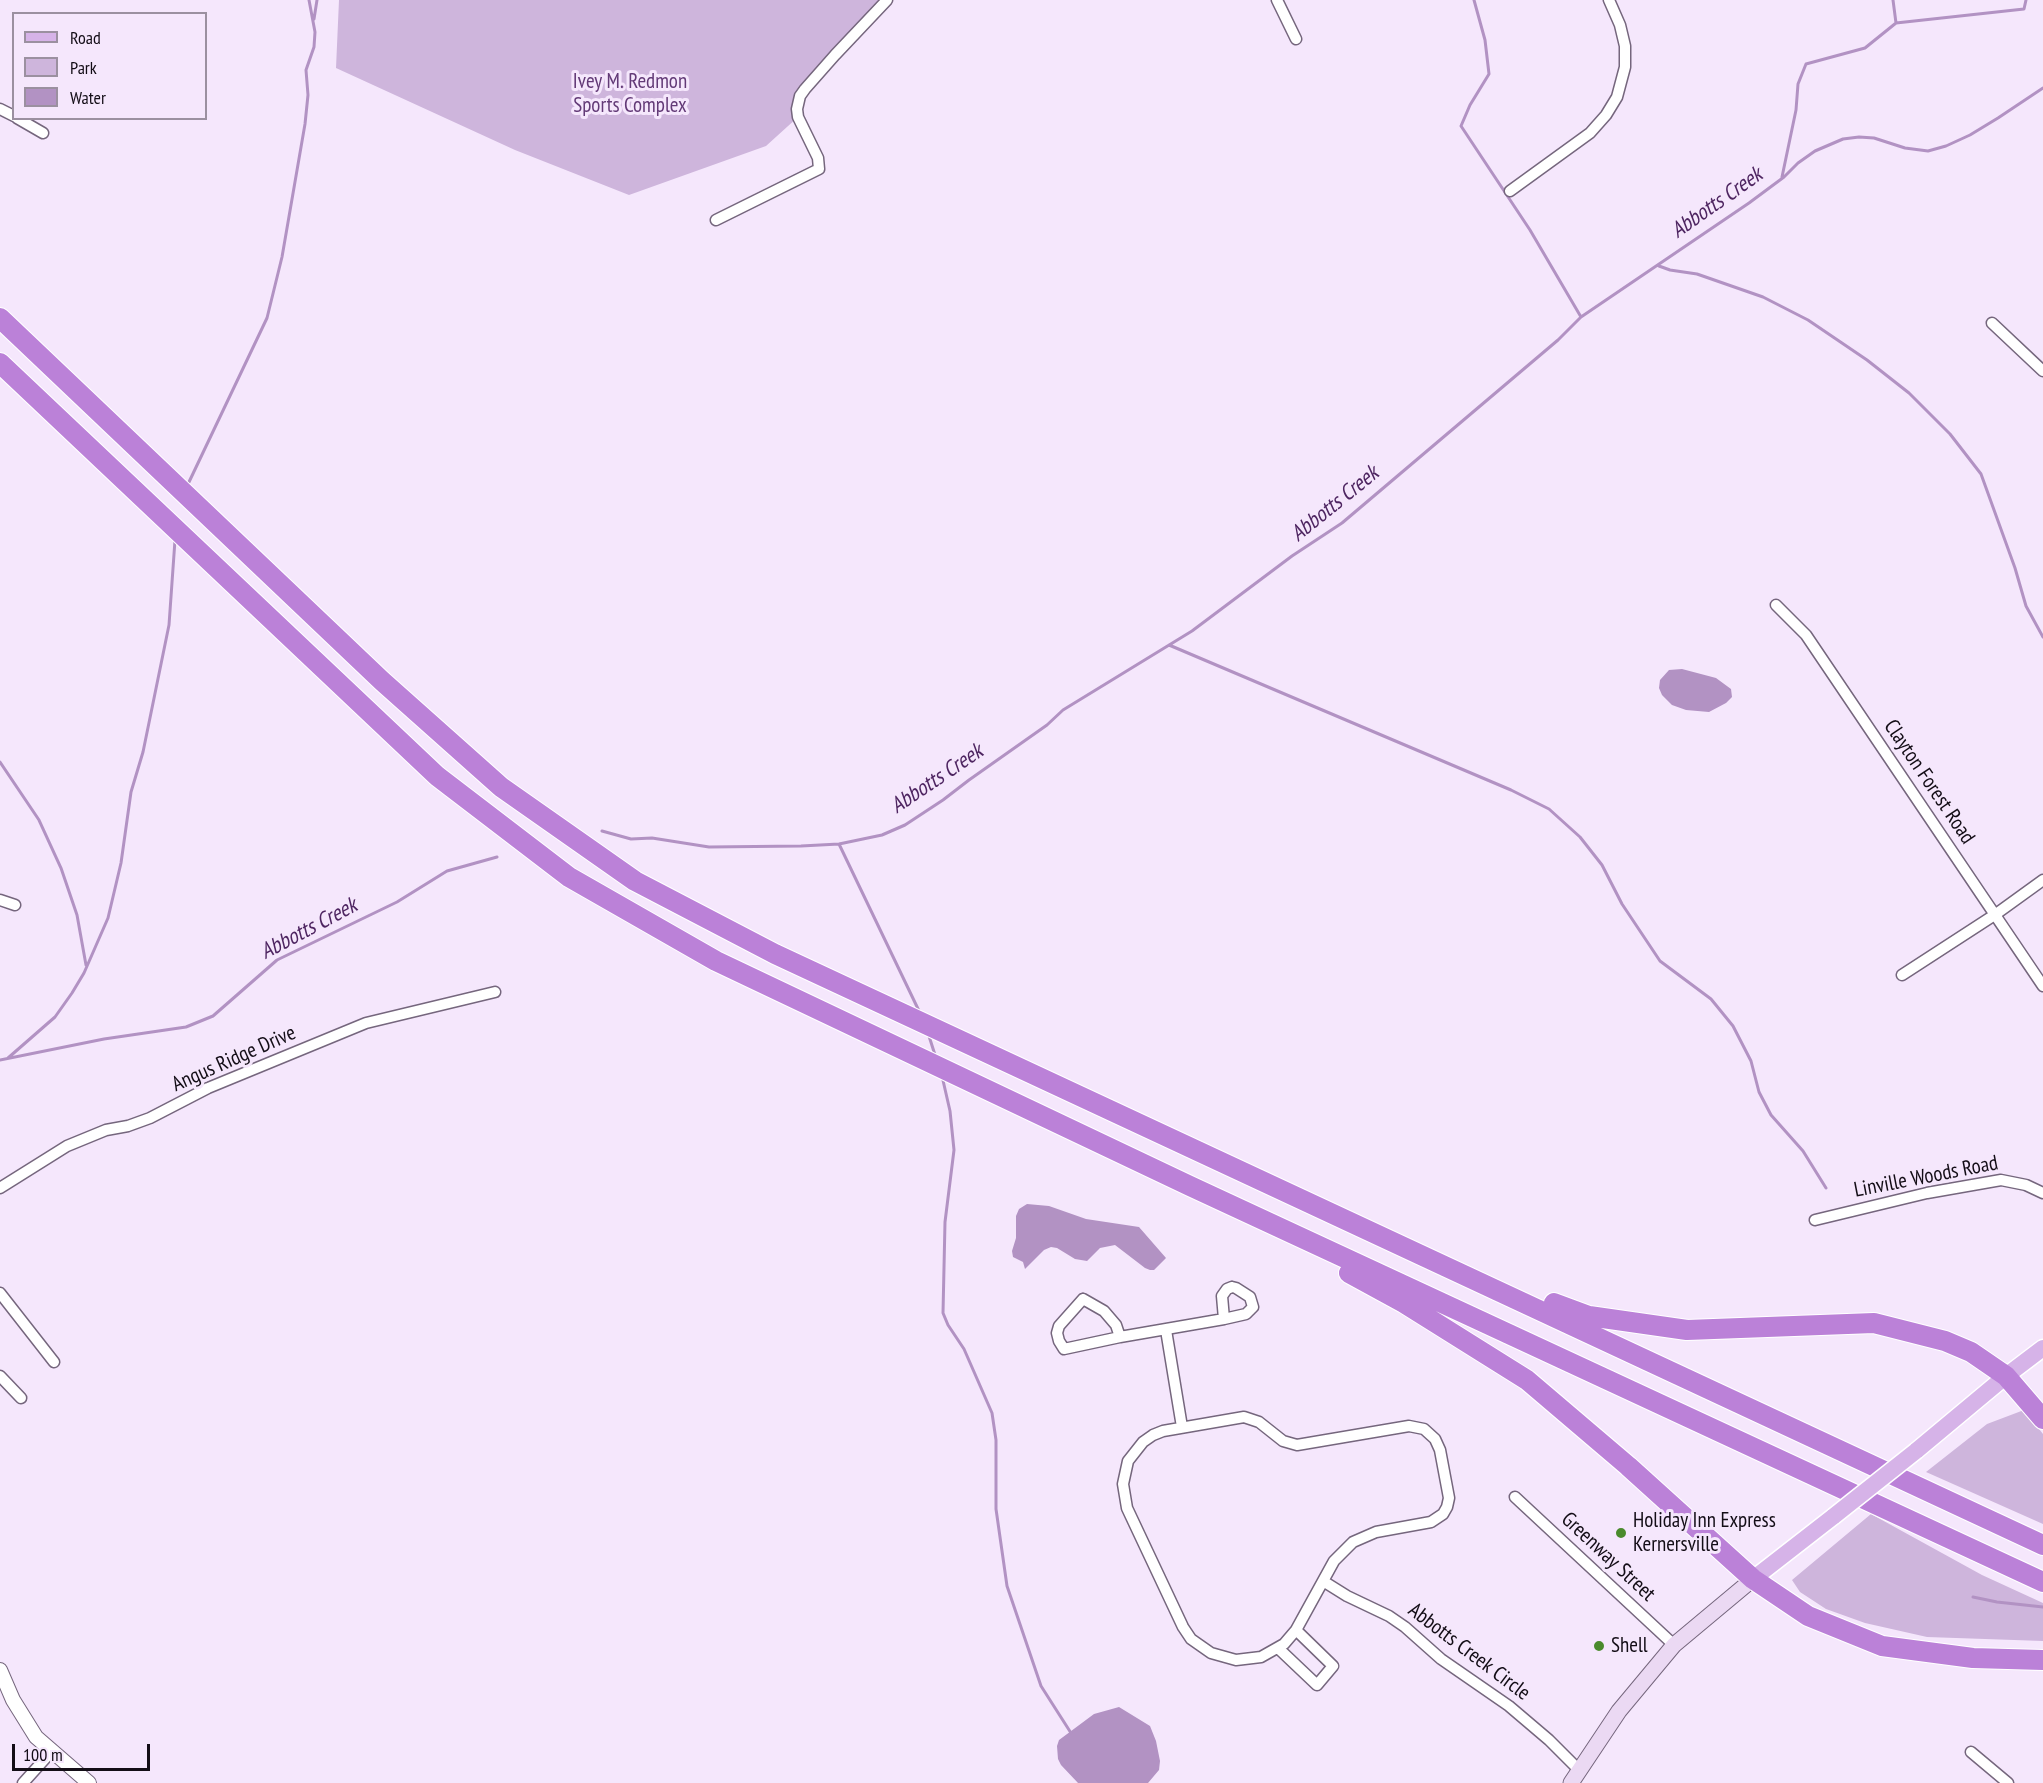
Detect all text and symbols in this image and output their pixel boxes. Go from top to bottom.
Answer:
legend [12,12,207,120]
text: Road [70,26,101,49]
text: Park [70,56,97,79]
park label: Ivey M. Redmon Sports Complex [573,69,687,119]
text: Water [70,86,106,109]
water label: Abbotts Creek [1666,162,1768,244]
water label: Abbotts Creek [1286,461,1384,547]
street label: Clayton Forest Road [1878,715,1980,849]
water label: Abbotts Creek [886,739,988,819]
water label: Abbotts Creek [256,893,362,965]
street label: Angus Ridge Drive [168,1020,300,1098]
street label: Linville Woods Road [1852,1151,2000,1203]
street label: Greenway Street [1556,1507,1660,1607]
place label: Holiday Inn Express Kernersville [1633,1508,1776,1558]
marker: Holiday Inn Express Kernersville [1614,1526,1628,1540]
street label: Abbotts Creek Circle [1403,1598,1535,1706]
place label: Shell [1611,1633,1648,1659]
marker: Shell [1592,1639,1606,1653]
scale bar [15,1732,153,1770]
text: 100 m [23,1743,63,1766]

